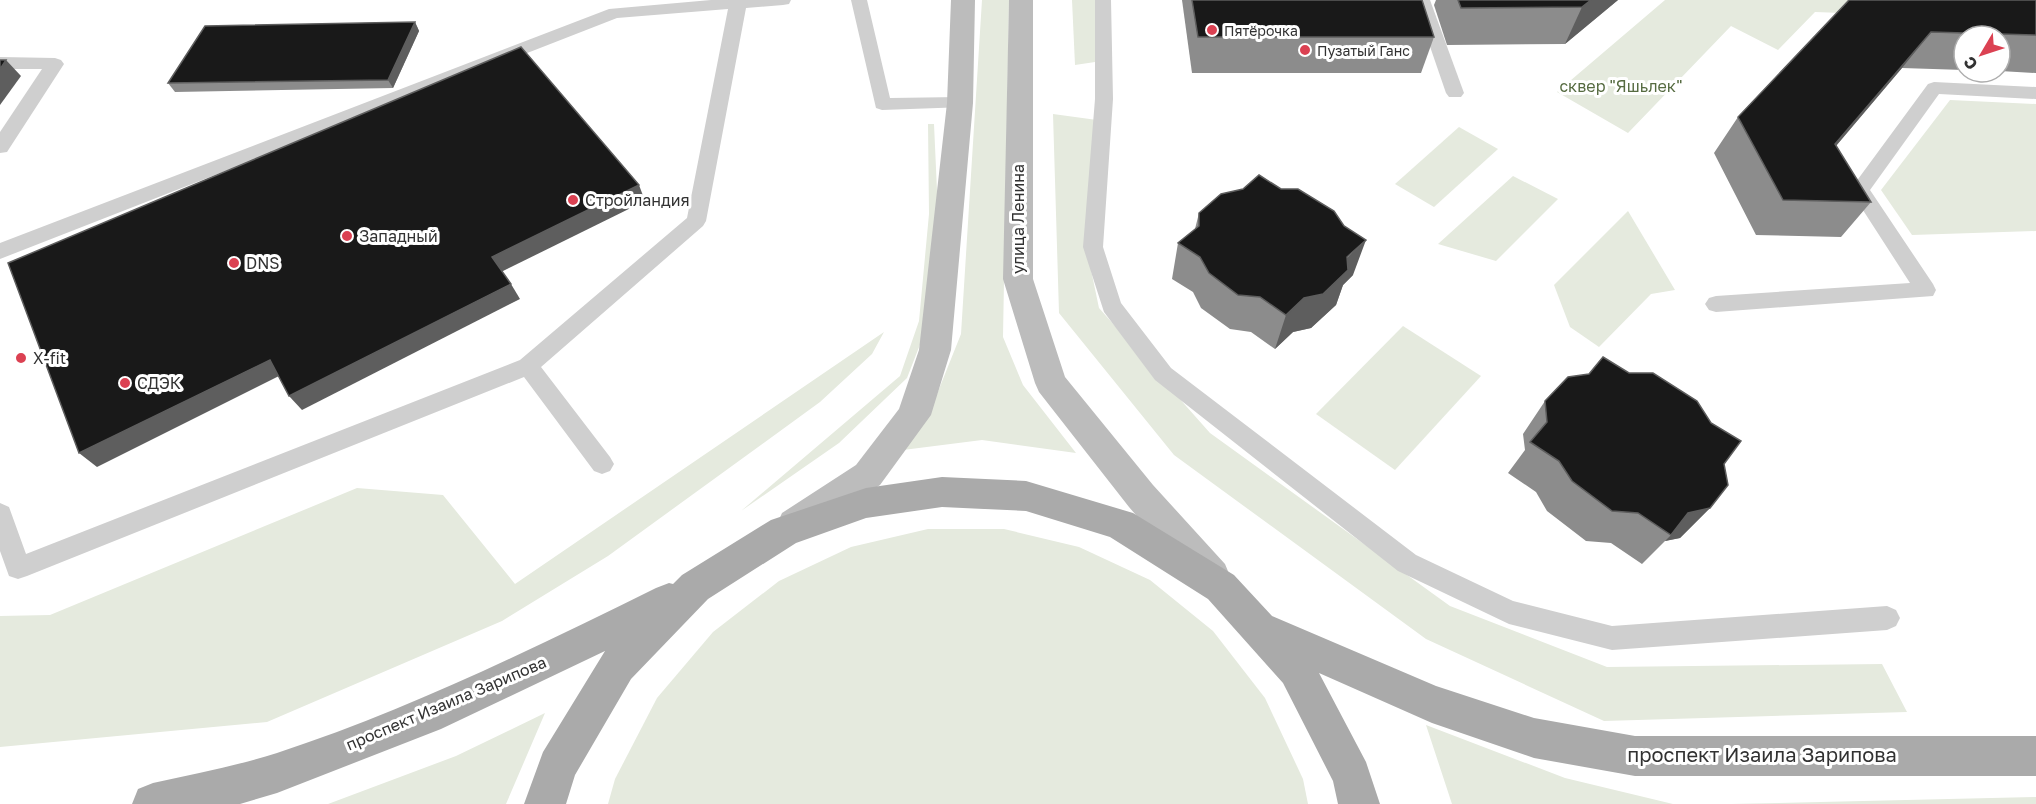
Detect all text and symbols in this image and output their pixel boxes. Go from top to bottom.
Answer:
place label: Пятёрочка [1224,22,1298,39]
marker: Пятёрочка [1205,23,1219,37]
north arrow [1952,24,2012,84]
place label: Пузатый Ганс [1317,42,1410,59]
marker: Пузатый Ганс [1298,43,1312,57]
text: С [1959,53,1982,74]
park label: сквер "Яшьлек" [1559,76,1683,96]
street label: улица Ленина [1008,164,1028,274]
place label: Стройландия [585,190,690,210]
marker: Стройландия [566,193,580,207]
place label: Западный [359,226,438,246]
marker: Западный [340,229,354,243]
place label: DNS [246,253,280,273]
marker: DNS [227,256,241,270]
place label: X-fit [33,348,66,368]
marker: X-fit [14,351,28,365]
place label: СДЭК [137,373,181,393]
marker: СДЭК [118,376,132,390]
street label: проспект Изаила Зарипова [343,652,549,754]
street label: проспект Изаила Зарипова [1627,742,1897,766]

